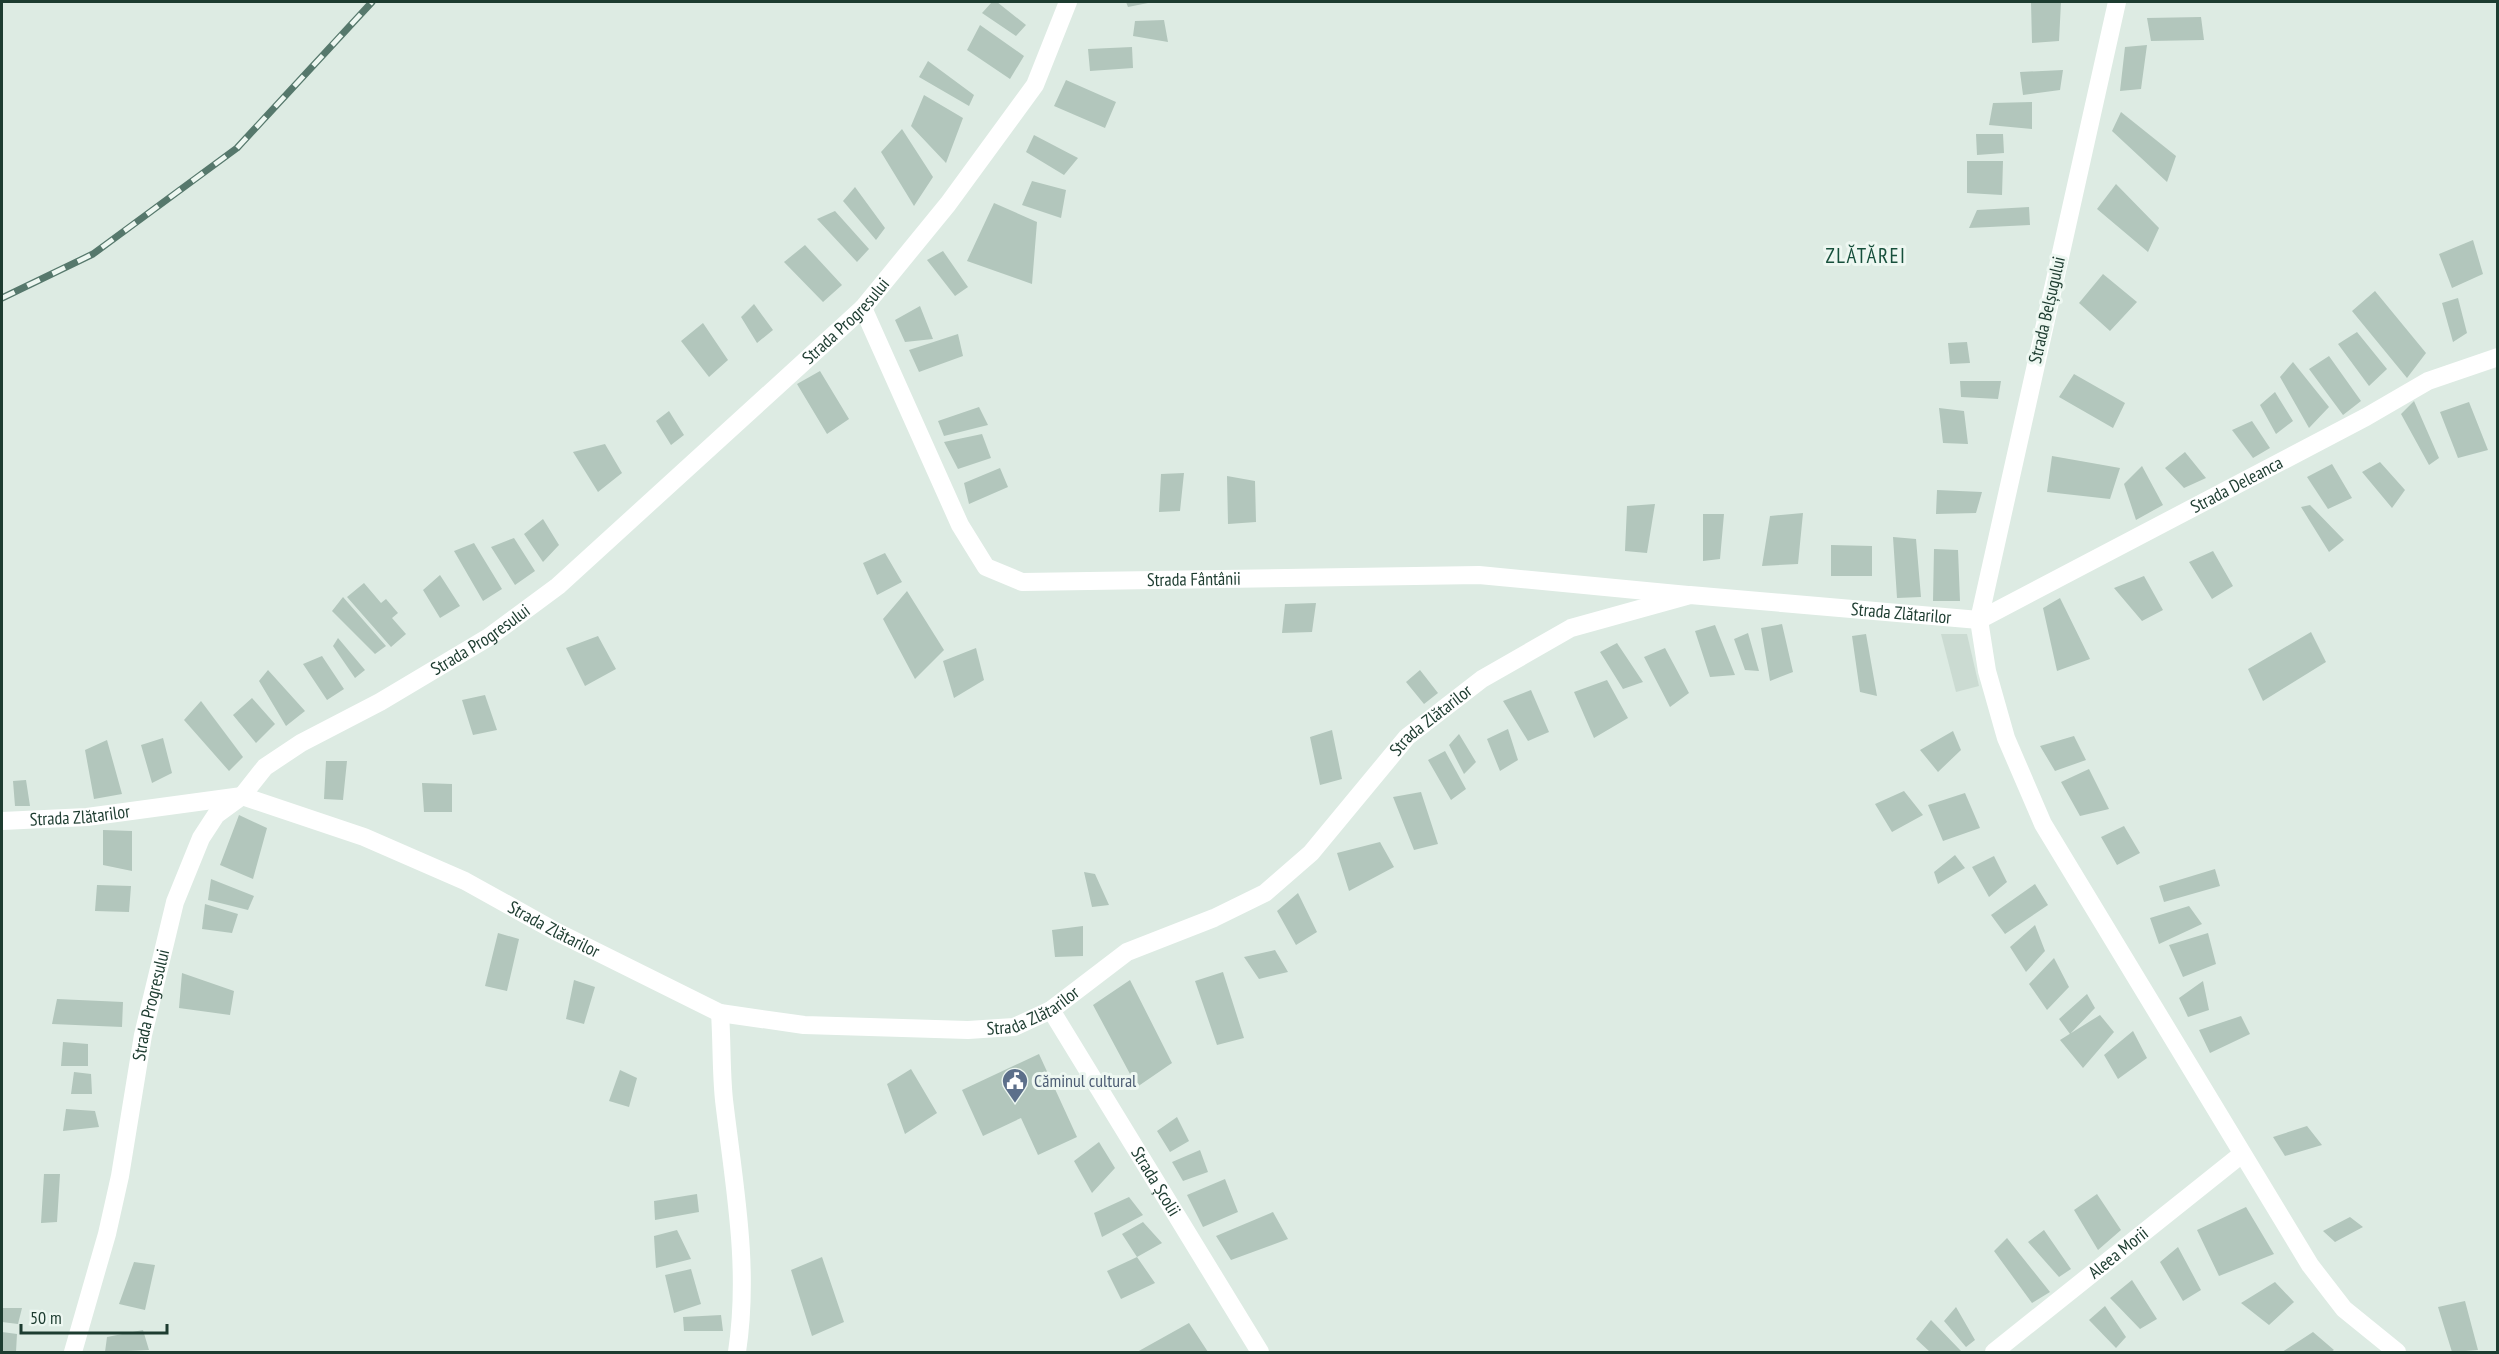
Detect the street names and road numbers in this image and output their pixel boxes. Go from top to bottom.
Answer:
street label: Strada Belșugului [2023,254,2070,366]
street label: Strada Progresului [797,273,894,369]
street label: Strada Deleanca [2186,451,2286,518]
street label: Strada Fântânii [1147,567,1241,591]
street label: Strada Zlătarilor [1850,597,1952,629]
street label: Strada Progresului [426,599,534,680]
street label: Strada Zlătarilor [1384,679,1476,761]
street label: Strada Zlătarilor [29,799,131,831]
street label: Strada Zlătarilor [504,895,604,962]
street label: Strada Progresului [127,947,174,1063]
street label: Strada Zlătarilor [986,981,1084,1040]
street label: Strada Școlii [1126,1142,1186,1220]
street label: Aleea Morii [2083,1221,2153,1283]

